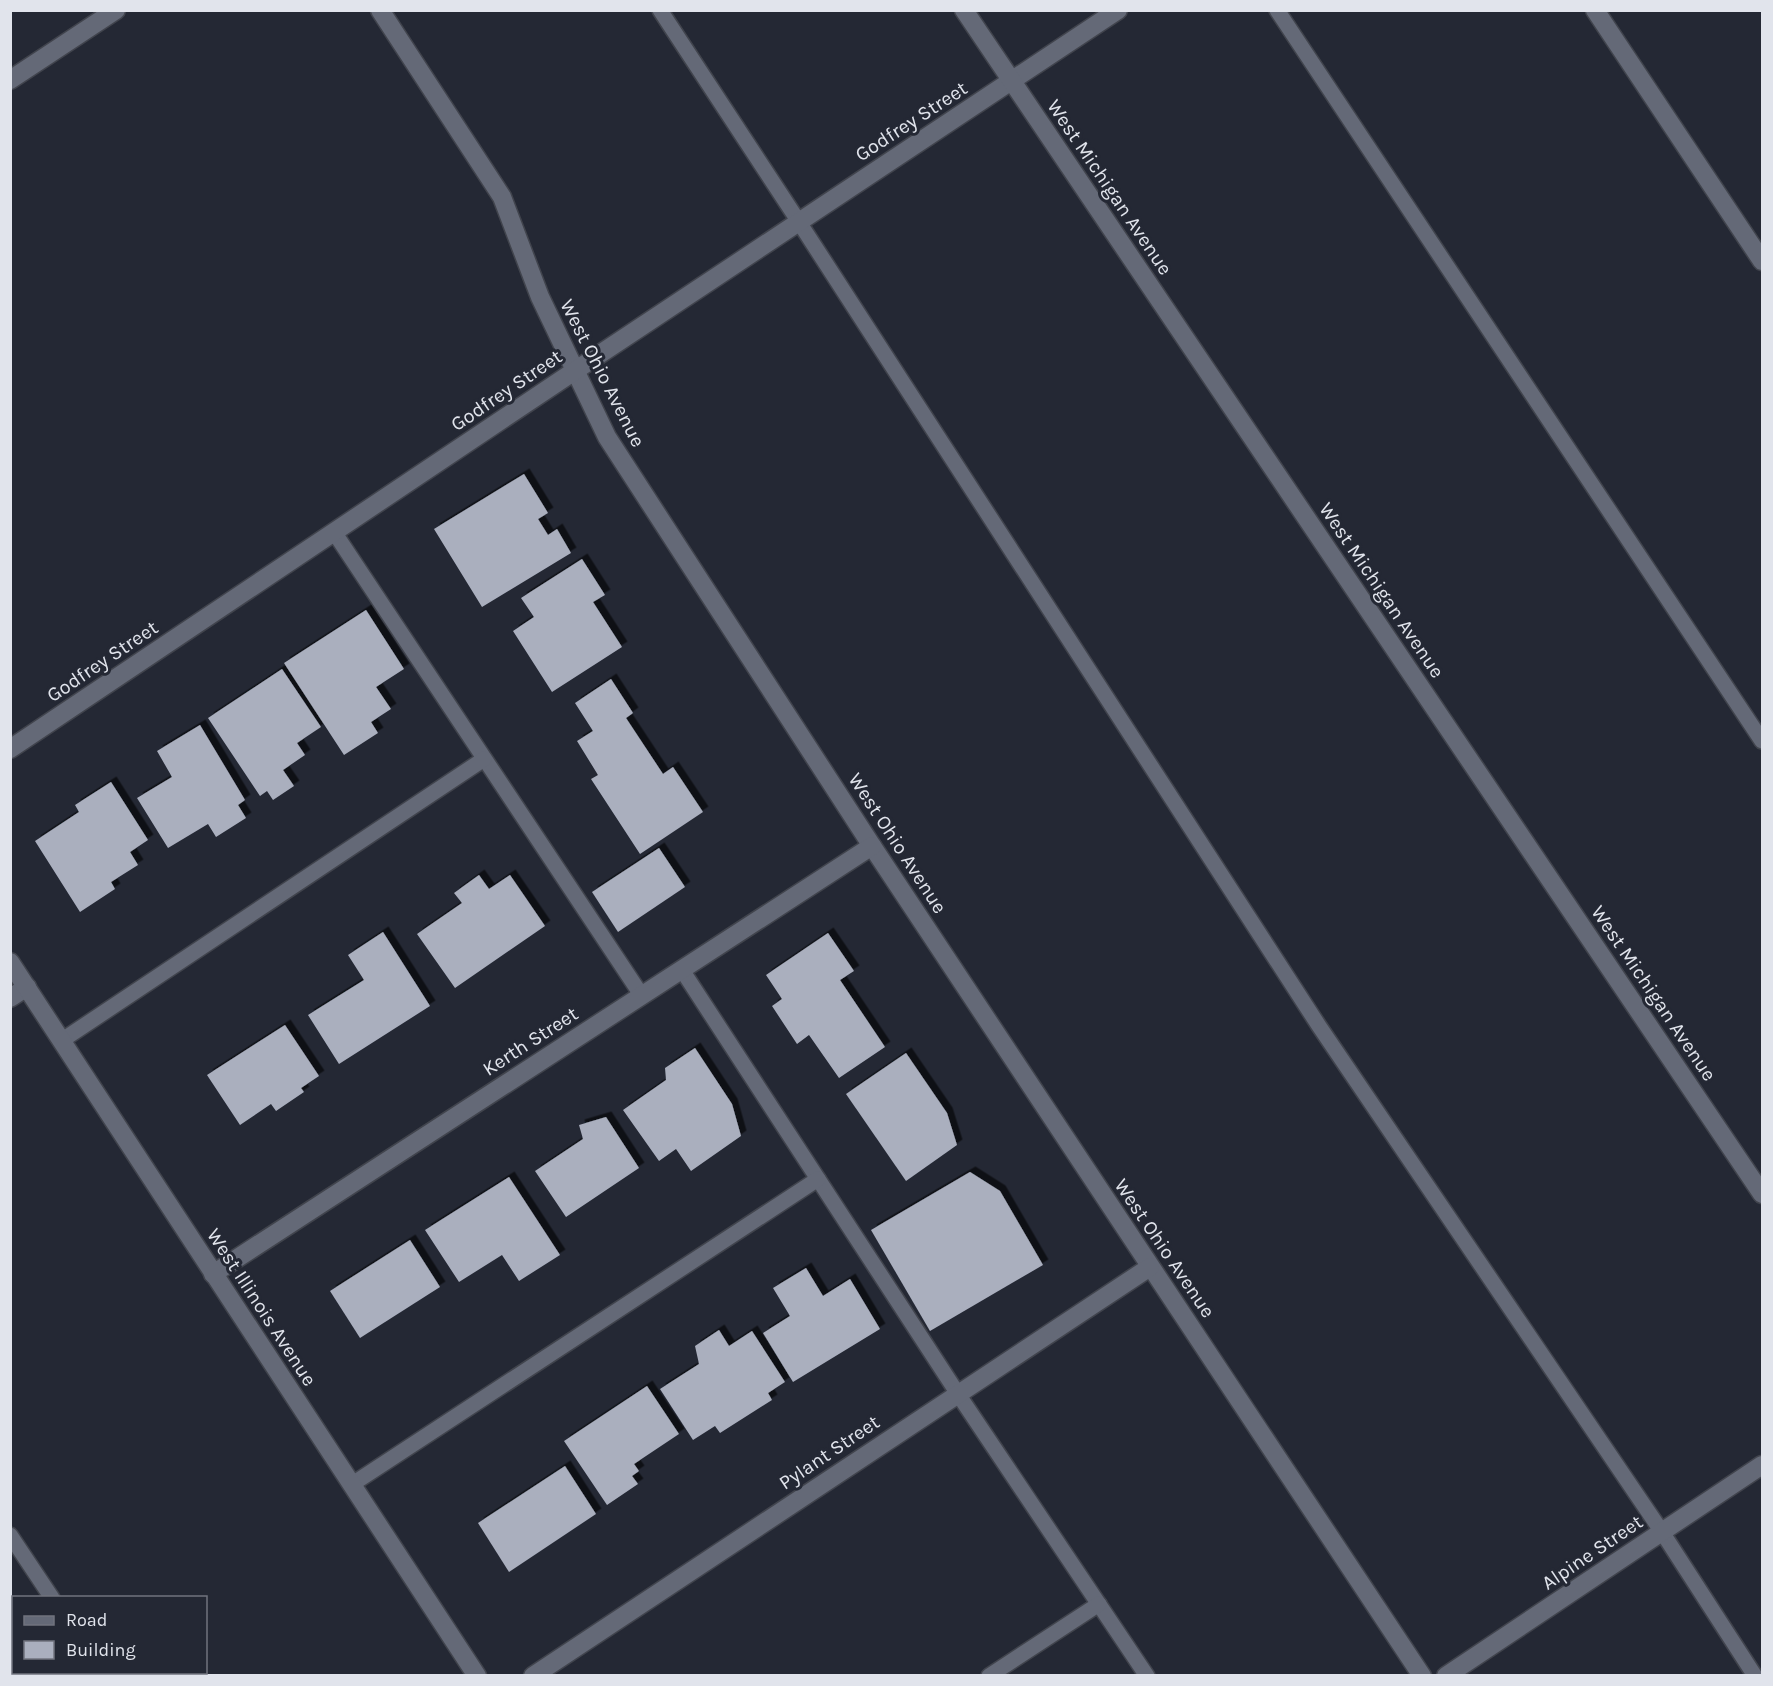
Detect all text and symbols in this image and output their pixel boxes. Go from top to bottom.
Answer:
street label: Godfrey Street [851,76,972,166]
street label: West Michigan Avenue [1042,95,1177,279]
street label: West Ohio Avenue [555,296,650,451]
street label: Godfrey Street [446,345,567,436]
street label: West Michigan Avenue [1314,498,1449,682]
street label: Godfrey Street [42,616,163,707]
street label: West Ohio Avenue [844,769,952,918]
street label: West Michigan Avenue [1586,901,1721,1085]
street label: Kerth Street [478,1002,583,1081]
street label: West Ohio Avenue [1110,1174,1220,1322]
street label: West Illinois Avenue [202,1224,321,1390]
street label: Pylant Street [775,1410,884,1494]
street label: Alpine Street [1537,1510,1647,1595]
legend [12,1596,207,1674]
text: Road [66,1609,107,1631]
text: Building [66,1639,136,1661]

